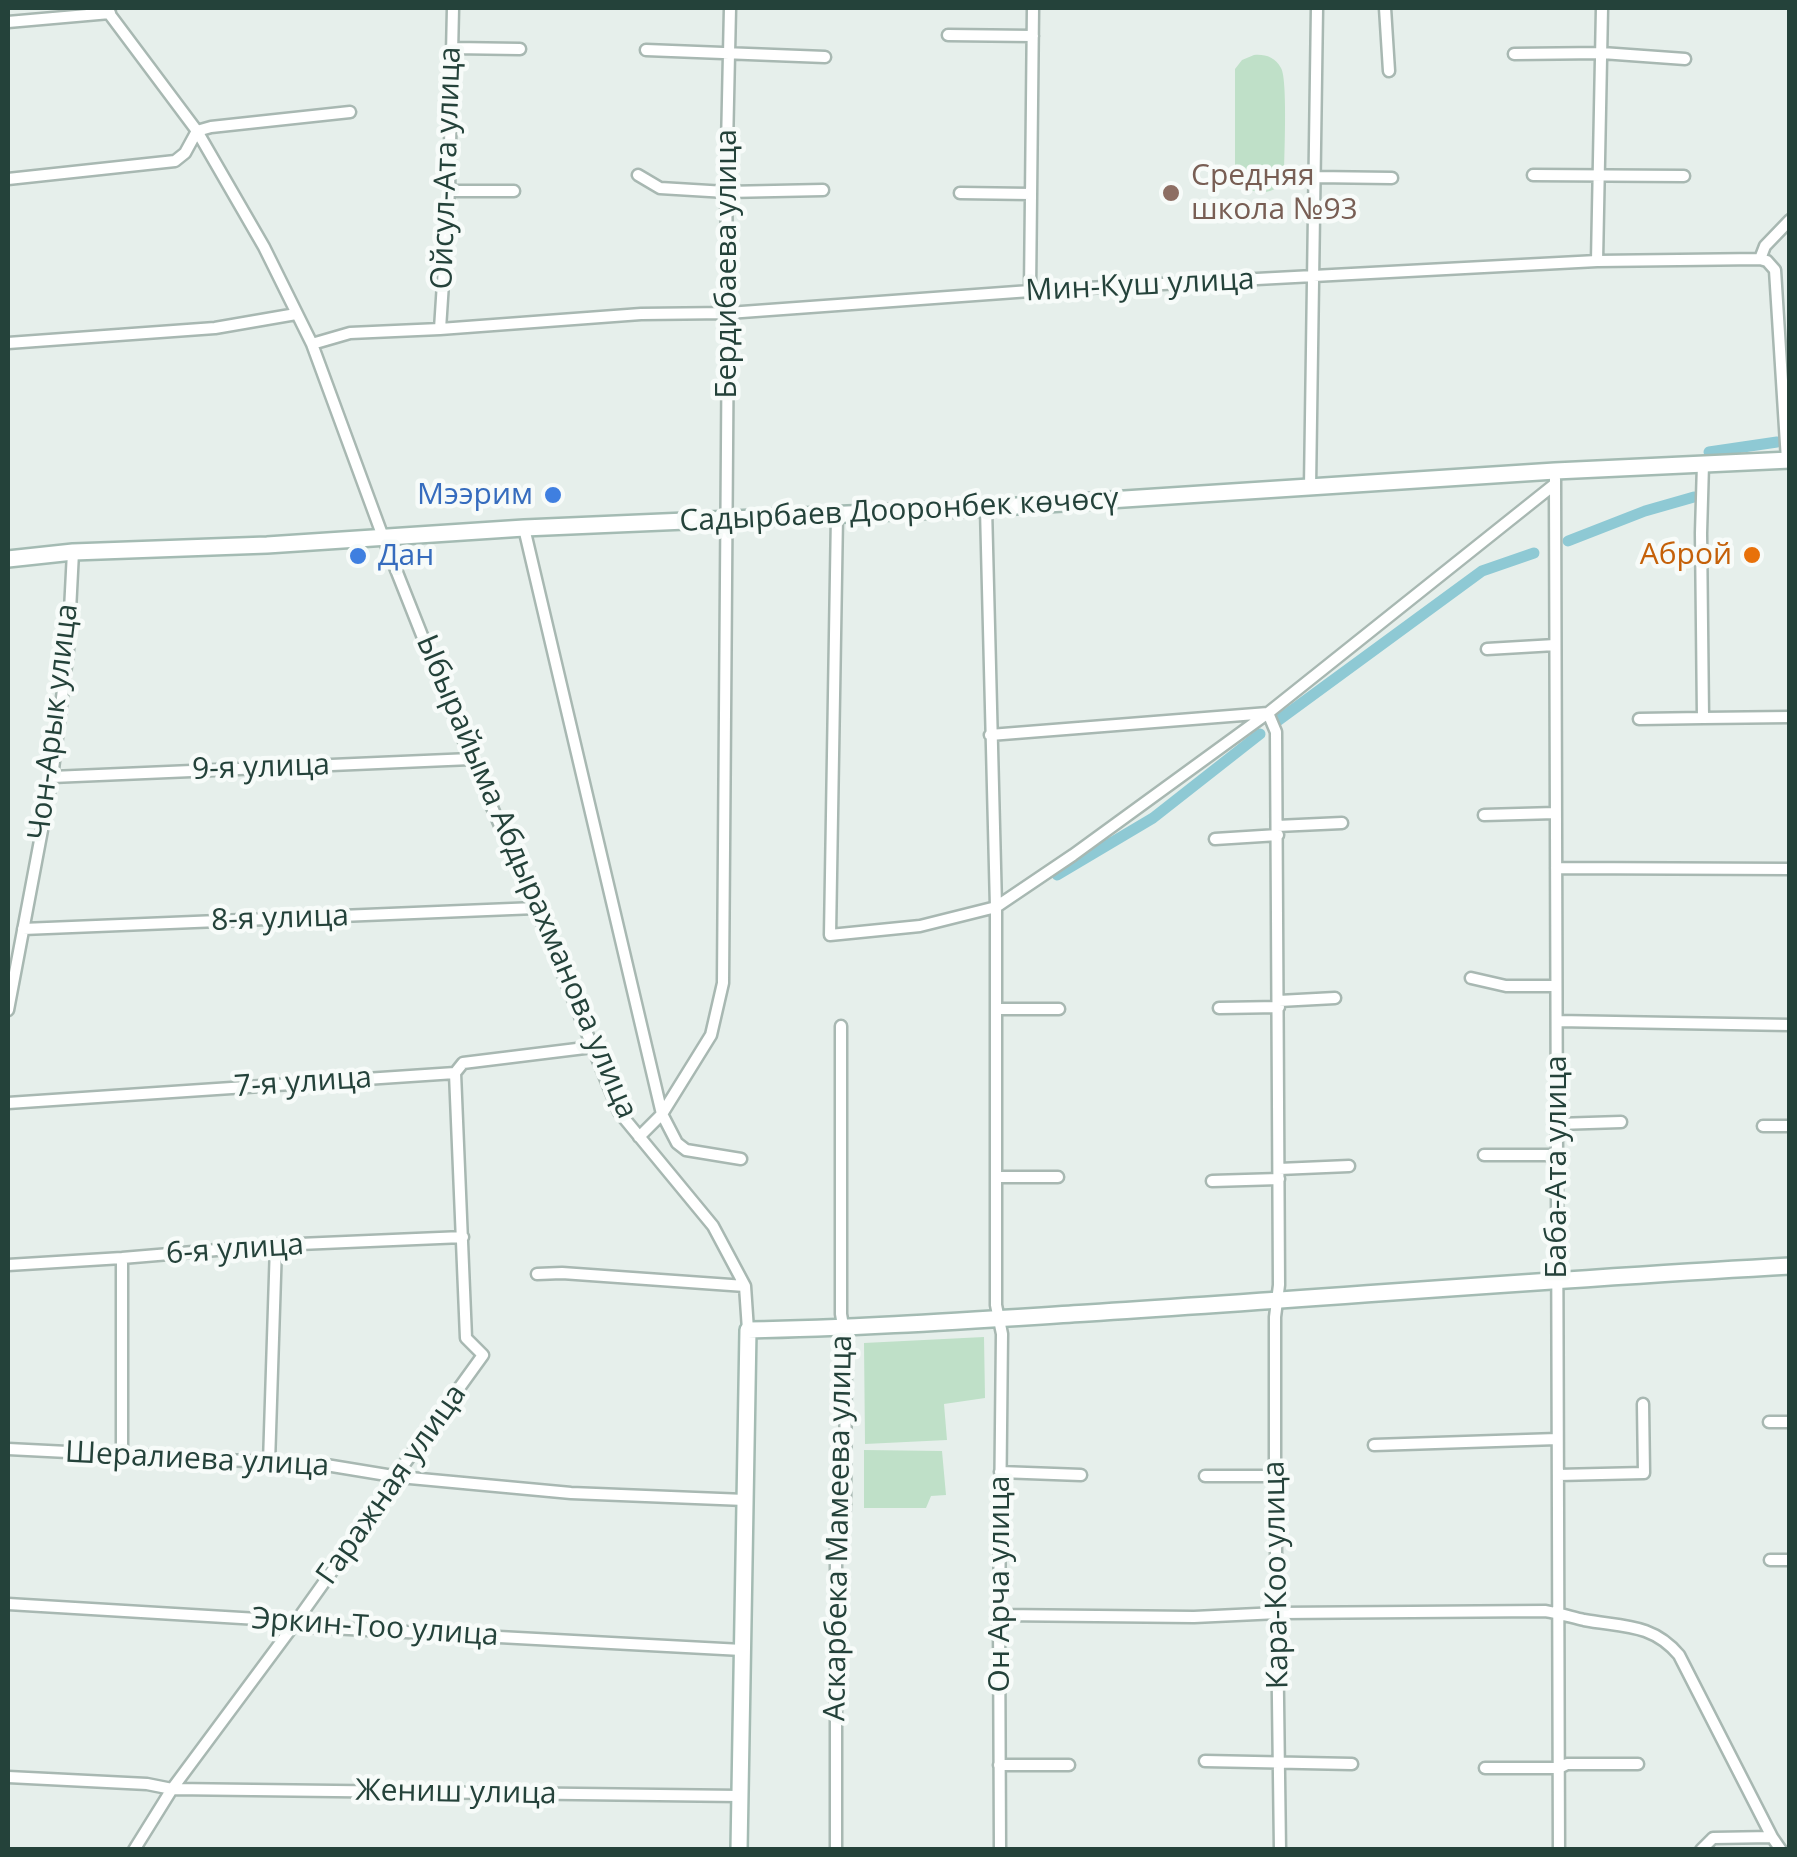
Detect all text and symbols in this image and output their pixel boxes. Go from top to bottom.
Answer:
street label: Ойсул-Ата улица [425,46,469,290]
street label: Бердибаева улица [709,129,745,399]
place label: Средняя школа №93 [1191,158,1358,228]
marker: Средняя школа №93 [1160,182,1182,204]
street label: Мин-Куш улица [1025,262,1255,310]
place label: Мээрим [417,477,533,513]
street label: Садырбаев Дооронбек көчөсү [679,482,1119,540]
marker: Мээрим [542,484,564,506]
place label: Аброй [1640,537,1732,573]
place label: Дан [378,538,434,574]
marker: Аброй [1741,544,1763,566]
marker: Дан [347,545,369,567]
street label: Чон-Арык улица [22,602,86,842]
street label: Ыбырайыма Абдырахманова улица [407,630,645,1124]
street label: 9-я улица [191,748,331,788]
street label: 8-я улица [210,899,350,939]
street label: Баба-Ата улица [1539,1055,1575,1279]
street label: 7-я улица [233,1060,373,1106]
street label: 6-я улица [165,1227,305,1273]
street label: Аскарбека Мамеева улица [818,1335,860,1721]
street label: Гаражная улица [310,1378,474,1592]
street label: Шералиева улица [64,1435,330,1485]
street label: Кара-Коо улица [1257,1460,1297,1690]
street label: Он Арча улица [982,1476,1018,1692]
street label: Эркин-Тоо улица [250,1601,500,1655]
street label: Жениш улица [355,1773,557,1813]

